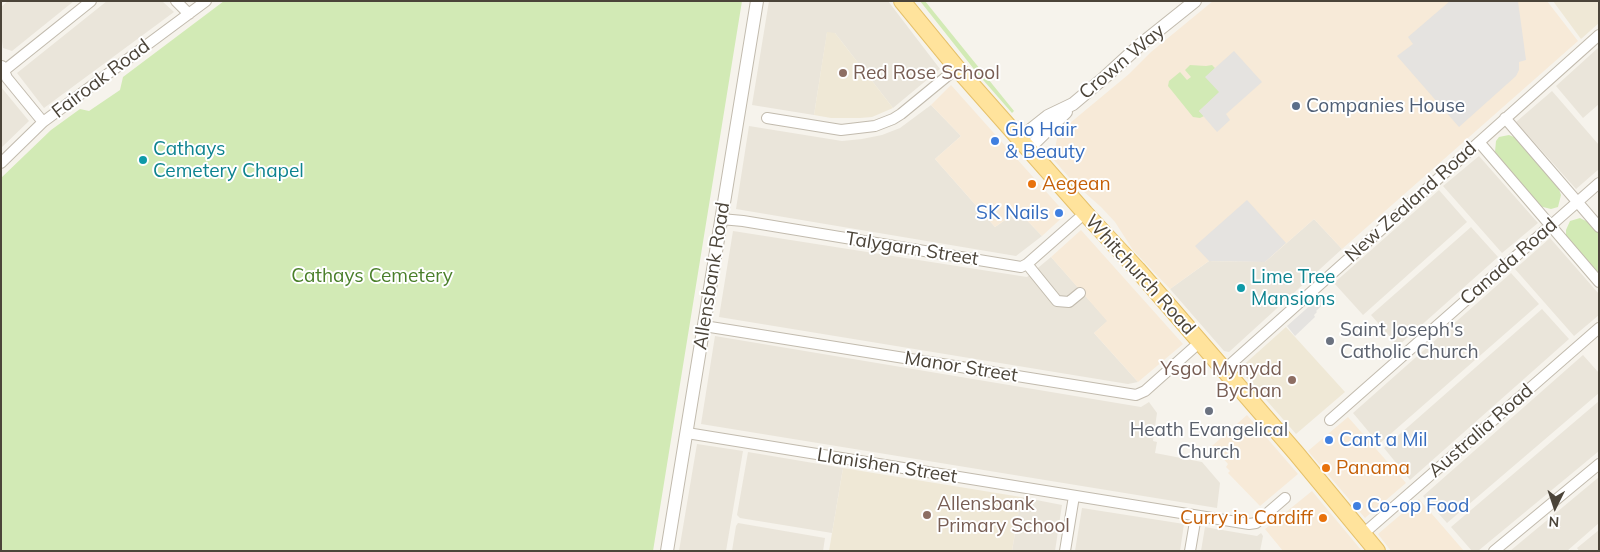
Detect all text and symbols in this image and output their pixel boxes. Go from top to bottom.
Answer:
street label: Crown Way [1075,20,1169,104]
street label: Fairoak Road [48,35,154,123]
place label: Red Rose School [853,62,1000,84]
marker: Red Rose School [837,67,849,79]
place label: Companies House [1306,95,1465,117]
marker: Companies House [1290,100,1302,112]
place label: Glo Hair & Beauty [1005,119,1085,163]
marker: Glo Hair & Beauty [989,135,1001,147]
street label: New Zealand Road [1341,137,1481,267]
place label: Cathays Cemetery Chapel [153,138,304,182]
marker: Cathays Cemetery Chapel [137,154,149,166]
place label: Aegean [1042,173,1111,195]
marker: Aegean [1026,178,1038,190]
street label: Allensbank Road [689,201,735,351]
place label: SK Nails [976,202,1049,224]
marker: SK Nails [1053,207,1065,219]
street label: Whitchurch Road [1080,210,1200,340]
street label: Canada Road [1456,214,1562,310]
street label: Talygarn Street [844,227,980,271]
park label: Cathays Cemetery [291,265,453,287]
place label: Lime Tree Mansions [1251,266,1335,310]
marker: Lime Tree Mansions [1235,282,1247,294]
place label: Saint Joseph's Catholic Church [1340,319,1479,363]
marker: Saint Joseph's Catholic Church [1324,335,1336,347]
street label: Manor Street [903,347,1019,387]
place label: Ysgol Mynydd Bychan [1161,358,1282,402]
marker: Ysgol Mynydd Bychan [1286,374,1298,386]
street label: Australia Road [1424,379,1538,483]
marker: Heath Evangelical Church [1203,405,1215,417]
place label: Heath Evangelical Church [1130,419,1288,463]
place label: Cant a Mil [1339,429,1428,451]
marker: Cant a Mil [1323,434,1335,446]
street label: Llanishen Street [815,444,959,488]
place label: Panama [1336,457,1410,479]
marker: Panama [1320,462,1332,474]
north arrow [1530,482,1580,532]
place label: Allensbank Primary School [937,493,1070,537]
place label: Co-op Food [1367,495,1470,517]
marker: Co-op Food [1351,500,1363,512]
place label: Curry in Cardiff [1180,507,1313,529]
marker: Allensbank Primary School [921,509,933,521]
marker: Curry in Cardiff [1317,512,1329,524]
text: N [1548,513,1560,531]

